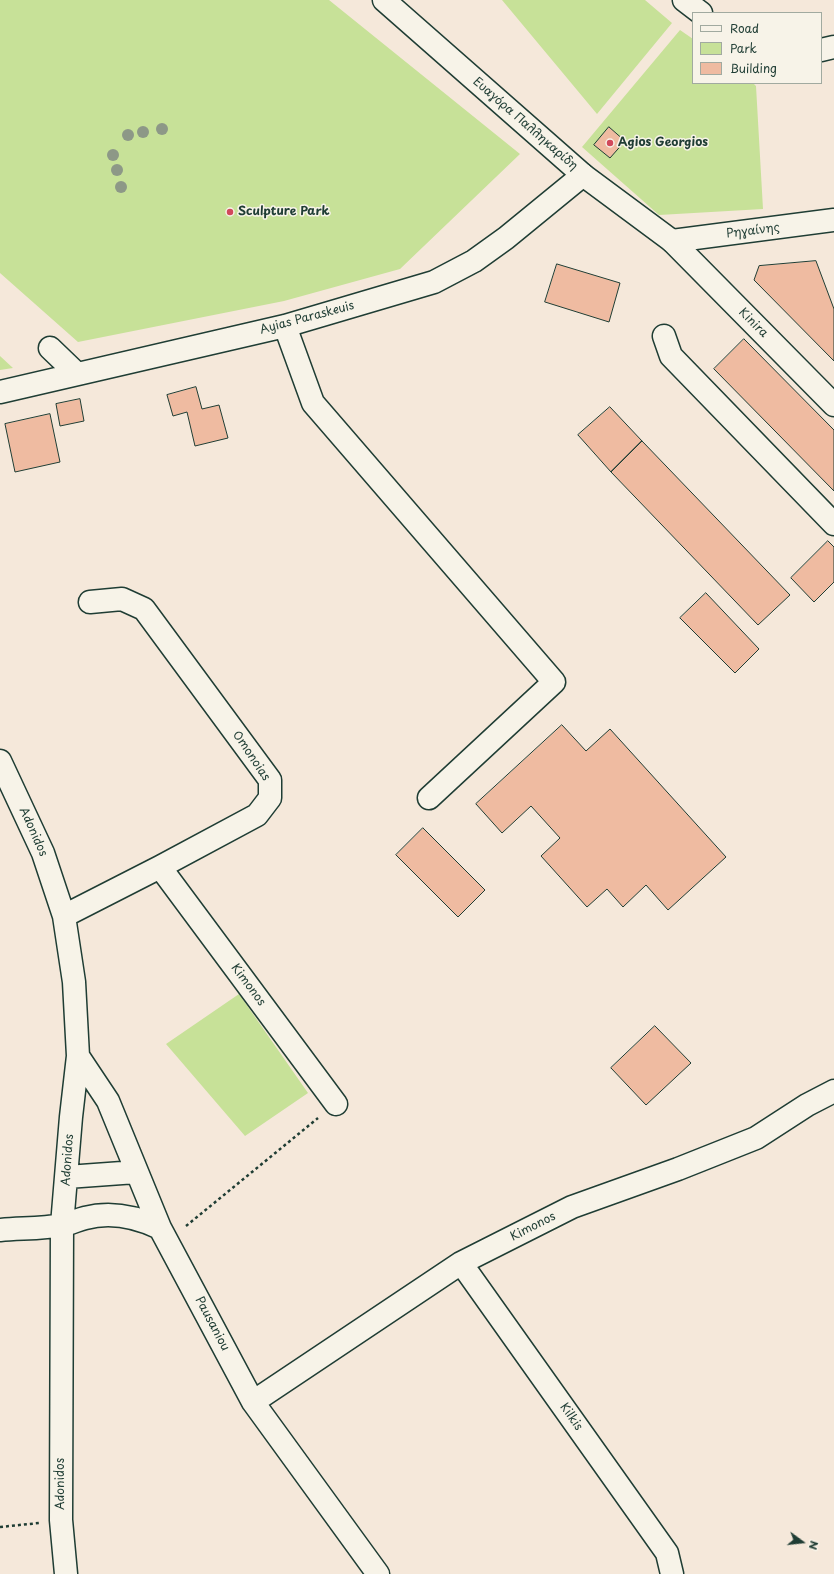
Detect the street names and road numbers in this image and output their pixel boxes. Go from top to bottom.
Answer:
street label: Ευαγόρα Παλληκαρίδη [470,75,580,173]
street label: Ρηγαίνης [725,221,781,241]
street label: Ayias Paraskeuis [258,298,356,338]
street label: Kinira [735,305,771,341]
street label: Omonoias [229,728,273,784]
street label: Adonidos [16,805,50,859]
street label: Kimonos [228,961,268,1009]
street label: Adonidos [59,1133,77,1187]
street label: Kimonos [508,1209,558,1245]
street label: Pausaniou [192,1294,232,1354]
street label: Kilkis [556,1401,586,1433]
street label: Adonidos [54,1458,68,1510]

